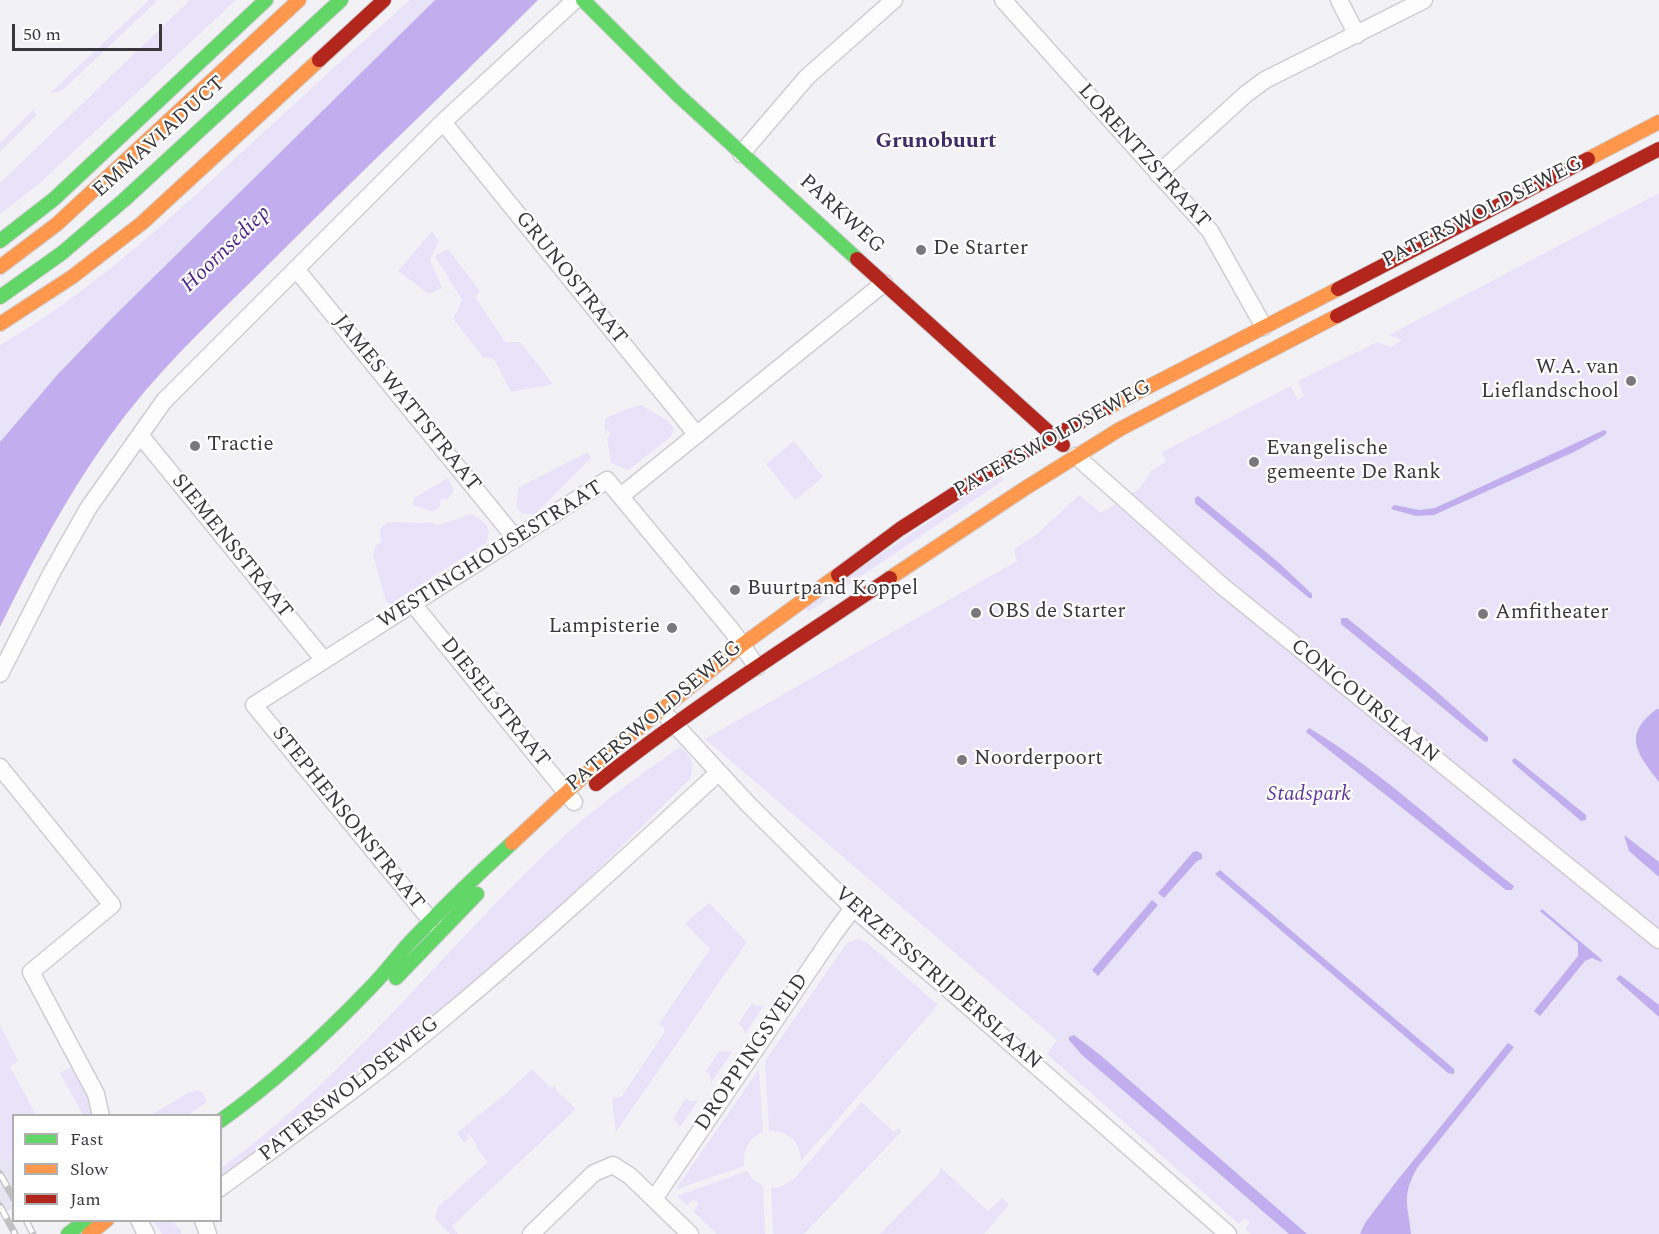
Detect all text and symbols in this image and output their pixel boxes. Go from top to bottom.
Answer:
scale bar [15,12,165,50]
text: 50 m [23,21,61,48]
street label: EMMAVIADUCT [89,72,231,204]
street label: LORENTZSTRAAT [1071,79,1215,235]
district label: Grunobuurt [875,130,997,156]
street label: PATERSWOLDSEWEG [1379,152,1587,274]
street label: PARKWEG [793,170,889,260]
water label: Hoornsediep [177,201,277,299]
street label: GRUNOSTRAAT [509,207,631,351]
place label: De Starter [933,237,1028,263]
marker: De Starter [914,243,928,257]
street label: JAMES WATTSTRAAT [327,310,485,498]
place label: W.A. van Lieflandschool [1481,356,1619,406]
marker: W.A. van Lieflandschool [1624,374,1638,388]
street label: PATERSWOLDSEWEG [950,375,1156,505]
place label: Tractie [207,433,274,459]
place label: Evangelische gemeente De Rank [1266,437,1441,487]
marker: Tractie [188,439,202,453]
marker: Evangelische gemeente De Rank [1247,455,1261,469]
street label: SIEMENSSTRAAT [165,470,297,624]
street label: WESTINGHOUSESTRAAT [374,476,608,636]
place label: Buurtpand Koppel [747,577,918,603]
marker: Buurtpand Koppel [728,583,742,597]
place label: OBS de Starter [988,600,1126,626]
place label: Amfitheater [1495,601,1609,627]
marker: OBS de Starter [969,606,983,620]
marker: Amfitheater [1476,607,1490,621]
place label: Lampisterie [548,615,660,641]
marker: Lampisterie [665,621,679,635]
street label: DIESELSTRAAT [434,633,554,773]
street label: CONCOURSLAAN [1285,634,1443,770]
street label: PATERSWOLDSEWEG [562,636,748,798]
street label: STEPHENSONSTRAAT [265,722,429,916]
place label: Noorderpoort [974,747,1103,773]
marker: Noorderpoort [955,753,969,767]
park label: Stadspark [1267,783,1351,809]
street label: VERZETSSTRIJDERSLAAN [828,882,1046,1076]
street label: DROPPINGSVELD [691,969,815,1137]
street label: PATERSWOLDSEWEG [255,1012,445,1168]
legend [12,1114,222,1222]
text: Fast [70,1126,103,1153]
text: Slow [70,1156,108,1183]
text: Jam [70,1186,101,1213]

